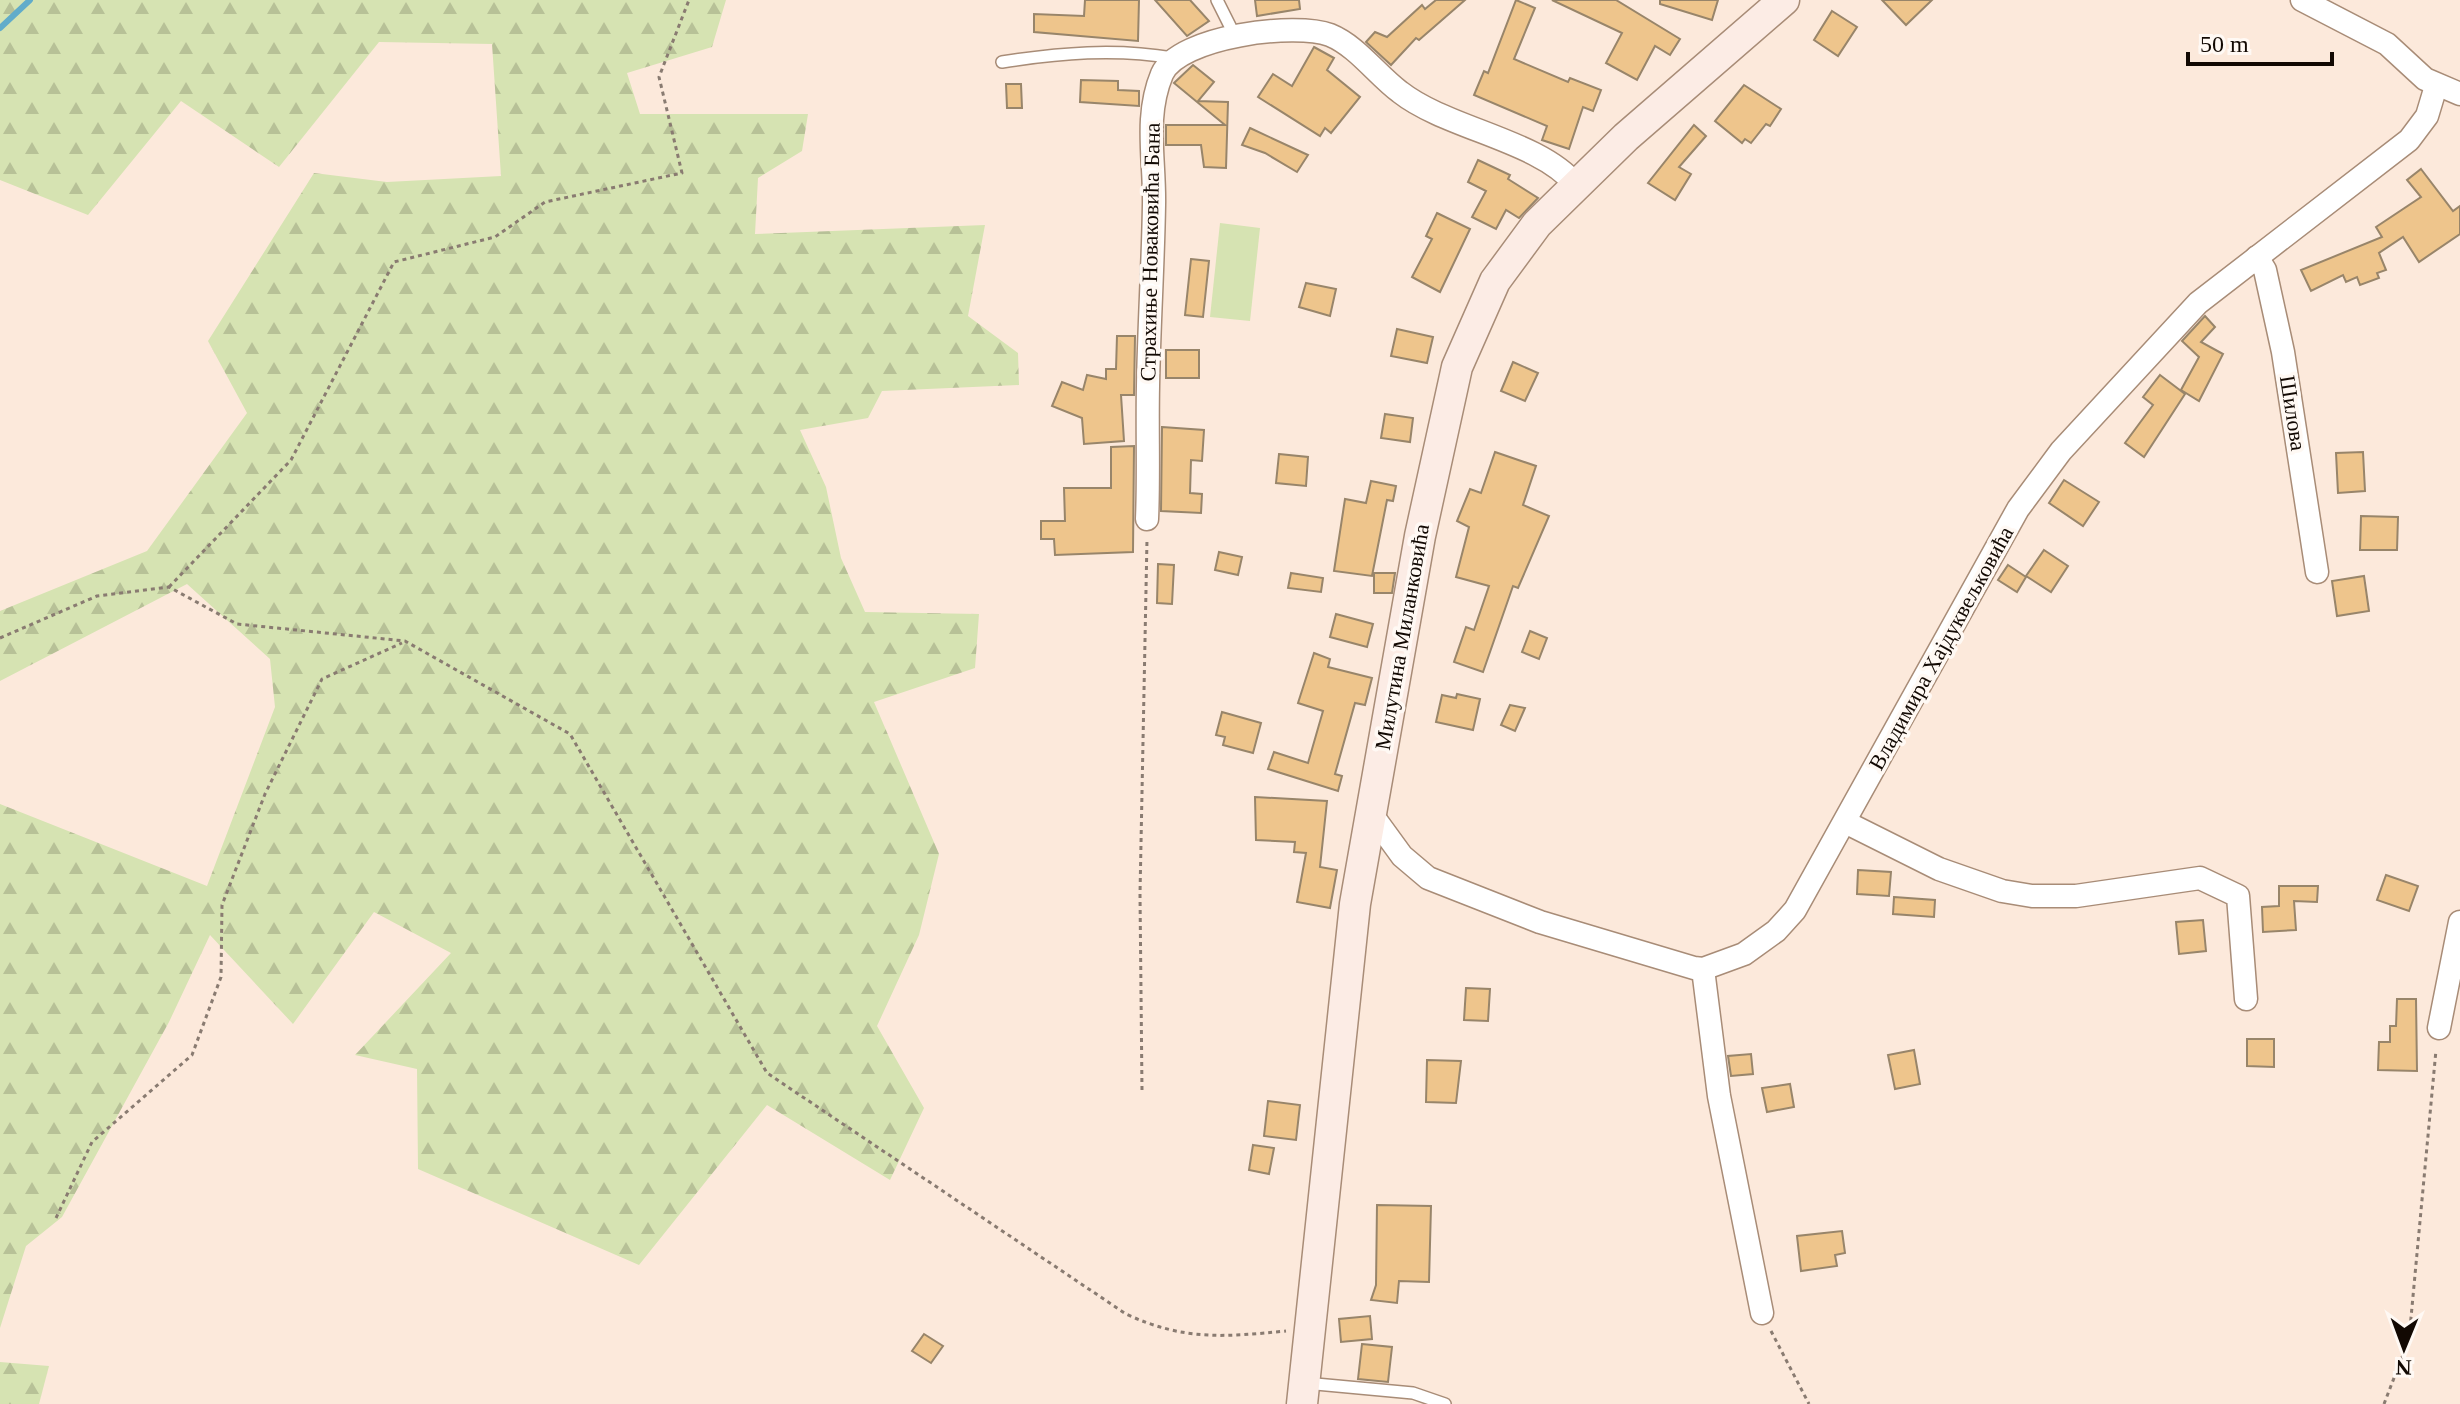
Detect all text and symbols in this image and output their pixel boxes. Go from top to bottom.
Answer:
scale bar [2188,16,2332,66]
text: 50 m [2200,31,2249,57]
street label: Страхиње Новаковића Бана [1135,122,1165,382]
street label: Шилова [2275,374,2311,453]
street label: Милутина Миланковића [1370,522,1434,752]
street label: Владимира Хајдуквељковића [1864,522,2019,774]
north arrow [2364,1308,2444,1388]
text: N [2395,1355,2412,1380]

